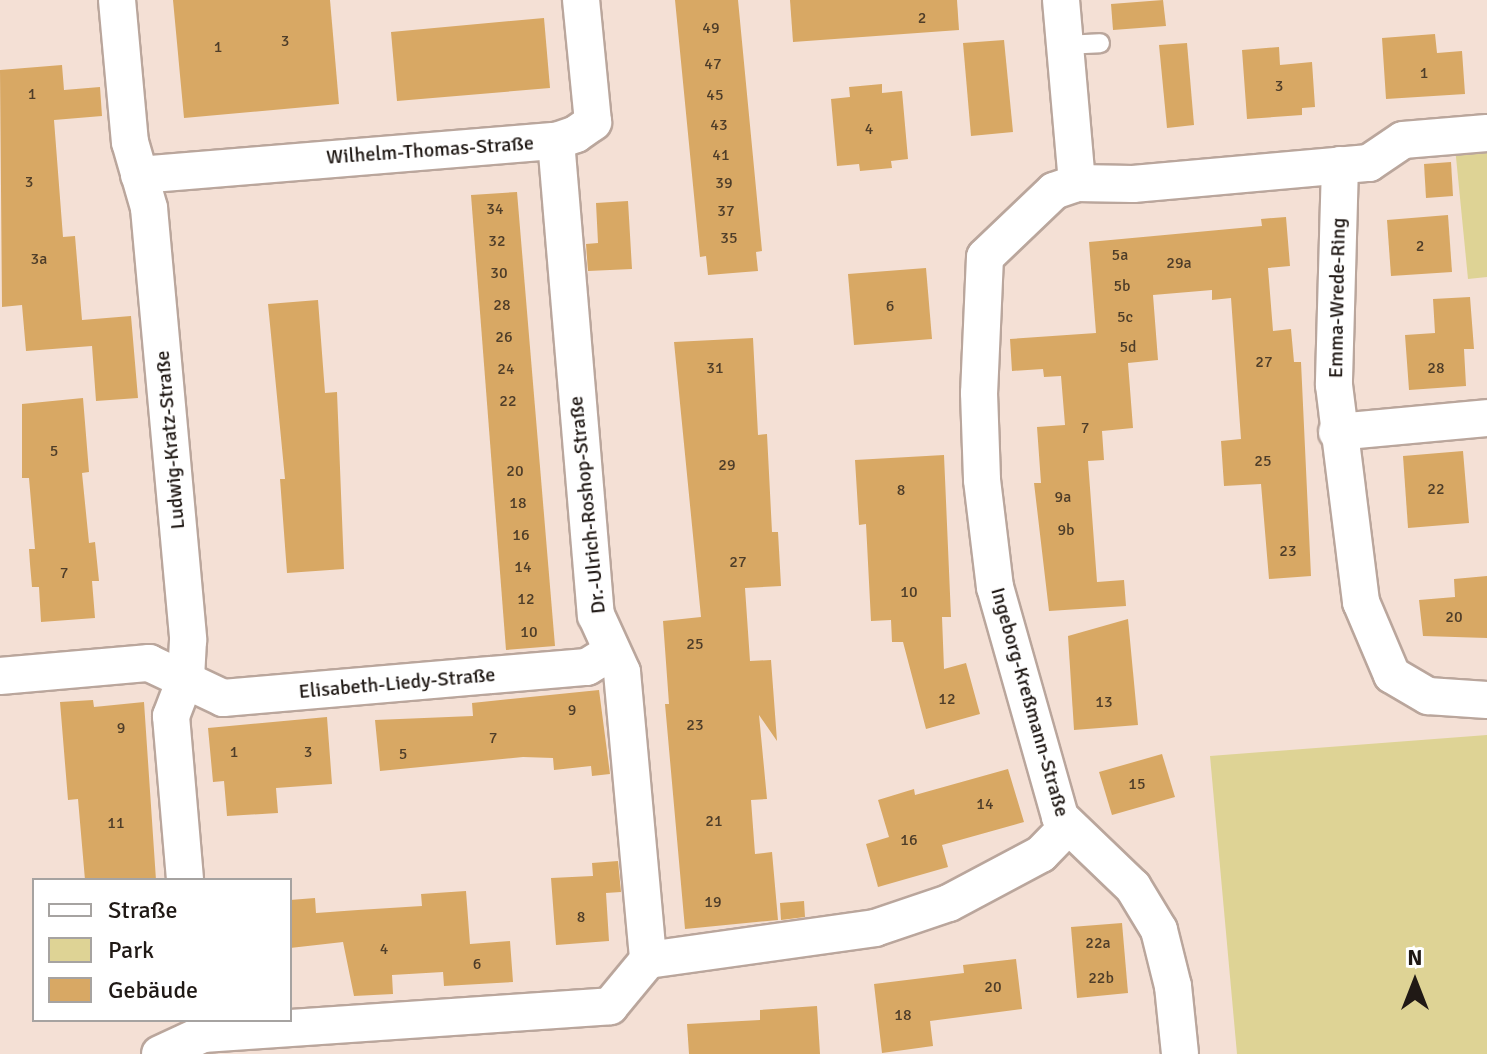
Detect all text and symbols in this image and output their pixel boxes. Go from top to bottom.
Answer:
house number: 2 [918,8,926,28]
house number: 49 [702,18,720,38]
house number: 3 [281,31,289,51]
house number: 1 [214,37,222,57]
house number: 47 [704,54,722,74]
house number: 1 [1420,63,1428,83]
house number: 3 [1275,76,1283,96]
house number: 1 [28,84,36,104]
house number: 45 [706,85,724,105]
house number: 43 [710,115,728,135]
house number: 4 [865,119,873,139]
street label: Wilhelm-Thomas-Straße [325,131,535,169]
house number: 41 [712,145,730,165]
house number: 3 [25,172,33,192]
house number: 39 [715,173,733,193]
house number: 34 [486,199,504,219]
house number: 37 [717,201,735,221]
street label: Emma-Wrede-Ring [1324,218,1350,378]
house number: 35 [720,228,738,248]
house number: 32 [488,231,506,251]
house number: 2 [1416,236,1424,256]
house number: 5a [1112,245,1128,265]
house number: 3a [31,249,47,269]
house number: 29a [1166,253,1192,273]
house number: 30 [490,263,508,283]
house number: 5b [1113,276,1131,296]
house number: 28 [493,295,511,315]
house number: 6 [886,296,894,316]
house number: 5c [1117,307,1133,327]
house number: 26 [495,327,513,347]
house number: 5d [1119,337,1137,357]
street label: Ludwig-Kratz-Straße [150,350,190,530]
house number: 27 [1255,352,1273,372]
house number: 31 [706,358,724,378]
house number: 28 [1427,358,1445,378]
house number: 24 [497,359,515,379]
house number: 22 [499,391,517,411]
street label: Dr.-Ulrich-Roshop-Straße [564,395,610,615]
house number: 7 [1081,418,1089,438]
house number: 5 [50,441,58,461]
house number: 25 [1254,451,1272,471]
house number: 29 [718,455,736,475]
house number: 20 [506,461,524,481]
house number: 22 [1427,479,1445,499]
house number: 8 [897,480,905,500]
house number: 9a [1055,487,1071,507]
house number: 18 [509,493,527,513]
house number: 9b [1057,520,1075,540]
house number: 16 [512,525,530,545]
house number: 23 [1279,541,1297,561]
house number: 27 [729,552,747,572]
house number: 14 [514,557,532,577]
house number: 7 [60,563,68,583]
house number: 10 [900,582,918,602]
street label: Ingeborg-Kreßmann-Straße [986,585,1074,819]
house number: 12 [517,589,535,609]
house number: 20 [1445,607,1463,627]
house number: 10 [520,622,538,642]
house number: 25 [686,634,704,654]
street label: Elisabeth-Liedy-Straße [298,662,496,704]
house number: 12 [938,689,956,709]
house number: 13 [1095,692,1113,712]
house number: 9 [568,700,576,720]
house number: 23 [686,715,704,735]
house number: 9 [117,718,125,738]
house number: 7 [489,728,497,748]
house number: 1 [230,742,238,762]
house number: 3 [304,742,312,762]
house number: 5 [399,744,407,764]
house number: 15 [1128,774,1146,794]
house number: 14 [976,794,994,814]
house number: 21 [705,811,723,831]
house number: 11 [107,813,125,833]
house number: 16 [900,830,918,850]
legend [32,878,292,1022]
house number: 19 [704,892,722,912]
text: Straße [108,895,178,925]
house number: 8 [577,907,585,927]
house number: 22a [1085,933,1111,953]
text: Park [108,935,154,965]
house number: 4 [380,939,388,959]
north arrow [1375,942,1455,1022]
text: N [1407,944,1423,971]
house number: 6 [473,954,481,974]
house number: 22b [1088,968,1114,988]
text: Gebäude [108,975,198,1005]
house number: 20 [984,977,1002,997]
house number: 18 [894,1005,912,1025]

